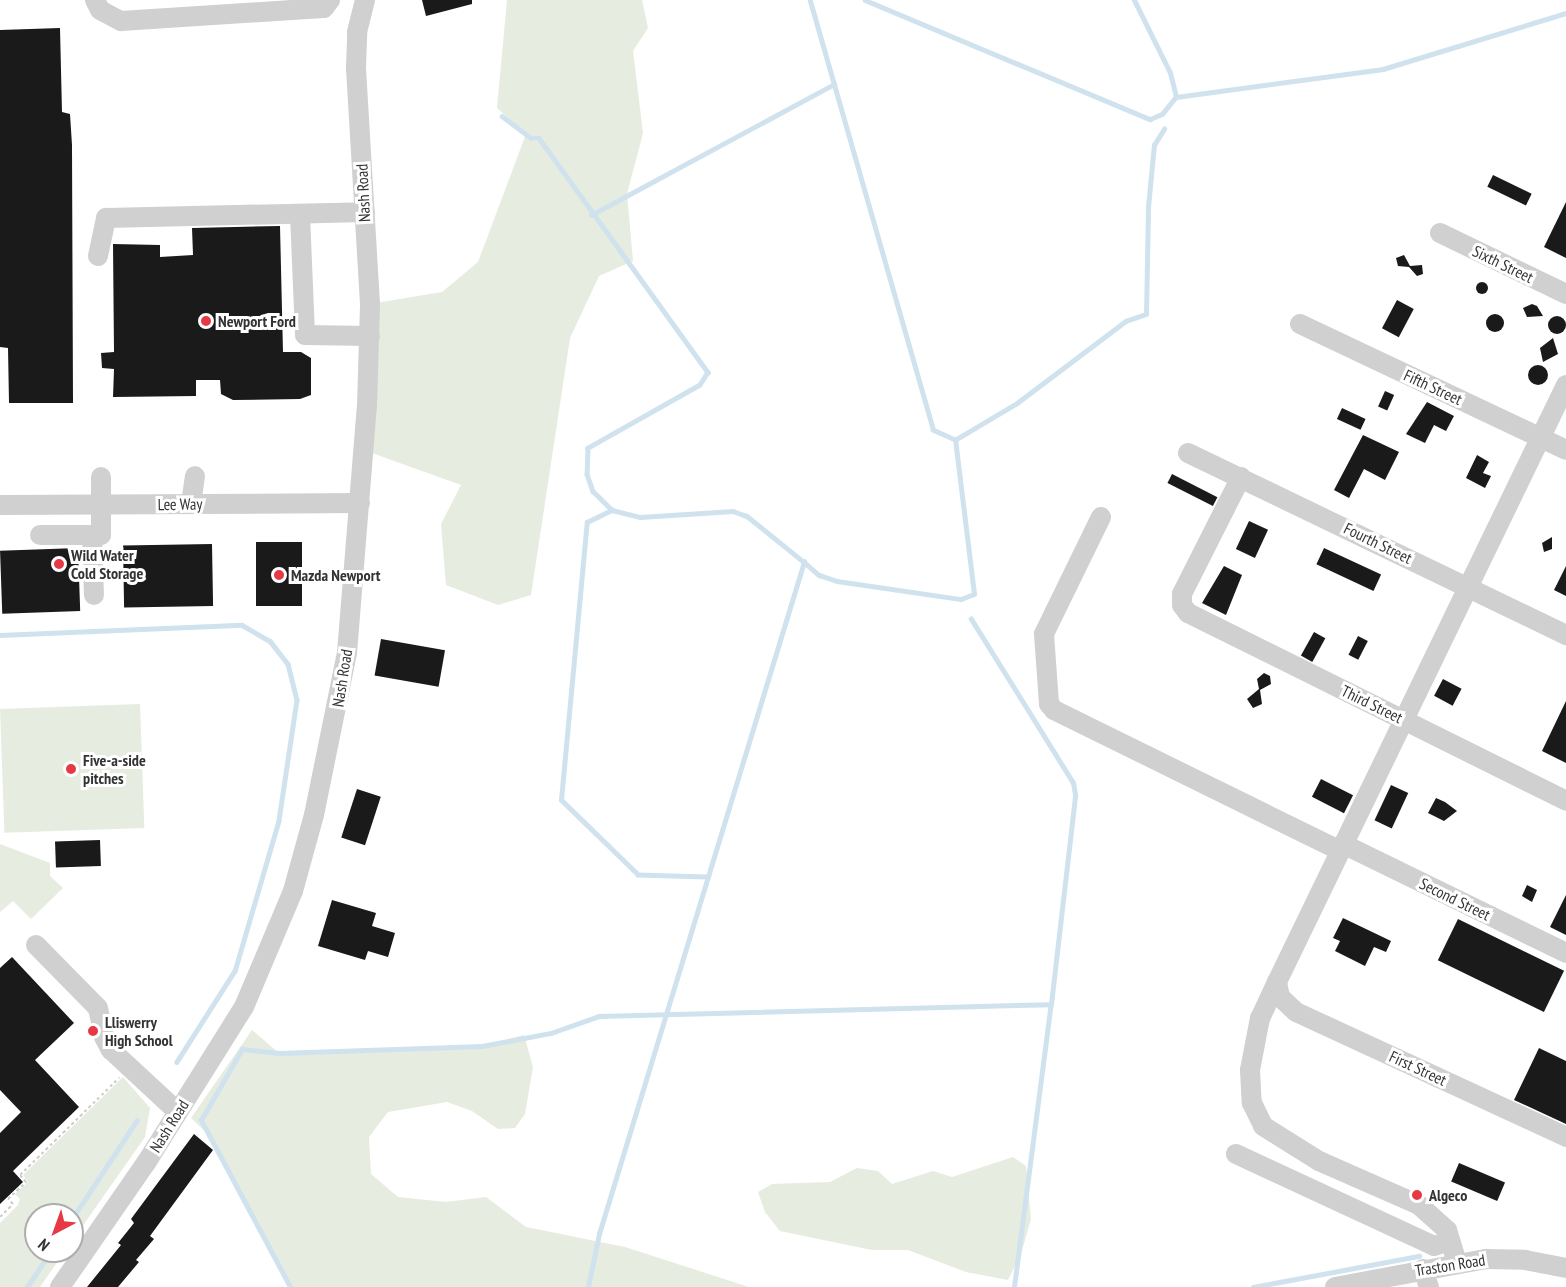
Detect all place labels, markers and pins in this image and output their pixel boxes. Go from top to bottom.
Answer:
place label: Newport Ford [218,311,296,331]
marker: Newport Ford [199,314,213,328]
place label: Wild Water Cold Storage [71,545,143,583]
marker: Wild Water Cold Storage [52,557,66,571]
place label: Mazda Newport [291,565,380,585]
marker: Mazda Newport [272,568,286,582]
place label: Five-a-side pitches [83,750,146,788]
marker: Five-a-side pitches [64,762,78,776]
place label: Lliswerry High School [105,1012,173,1050]
marker: Lliswerry High School [86,1024,100,1038]
place label: Algeco [1429,1185,1467,1205]
marker: Algeco [1410,1188,1424,1202]

